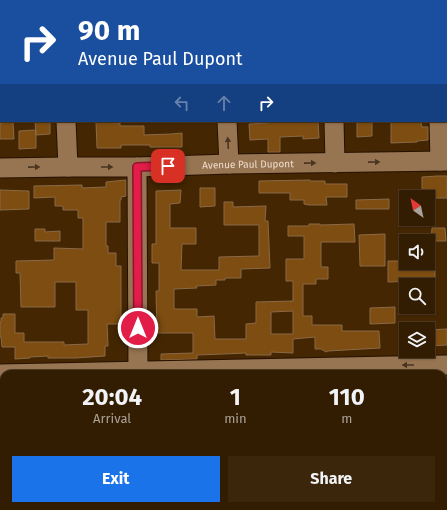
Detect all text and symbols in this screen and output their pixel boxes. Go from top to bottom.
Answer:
text: 90 m [78,14,140,47]
icon: right [12,16,64,68]
text: Avenue Paul Dupont [78,48,243,70]
icon: left [171,92,193,114]
icon: ahead [213,92,235,114]
icon: right [255,92,277,114]
one-way arrow [225,136,231,149]
pin [151,149,185,183]
icon: arrive [157,155,179,177]
street label: Avenue Paul Dupont [202,158,294,172]
one-way arrow [368,159,381,165]
one-way arrow [304,160,317,166]
one-way arrow [28,164,41,170]
one-way arrow [101,164,114,170]
north arrow [399,190,435,226]
map controls [399,190,435,358]
button: sound [399,234,435,270]
button: search [399,278,435,314]
position arrow [117,307,159,349]
button: layers [399,322,435,358]
one-way arrow [402,362,414,369]
text: 20:04 [82,383,142,411]
text: 1 [230,383,241,411]
text: 110 [329,383,365,411]
text: Arrival [93,411,131,426]
text: min [224,411,247,426]
text: m [341,411,352,426]
button: Exit [12,456,220,502]
button: Share [228,456,435,502]

